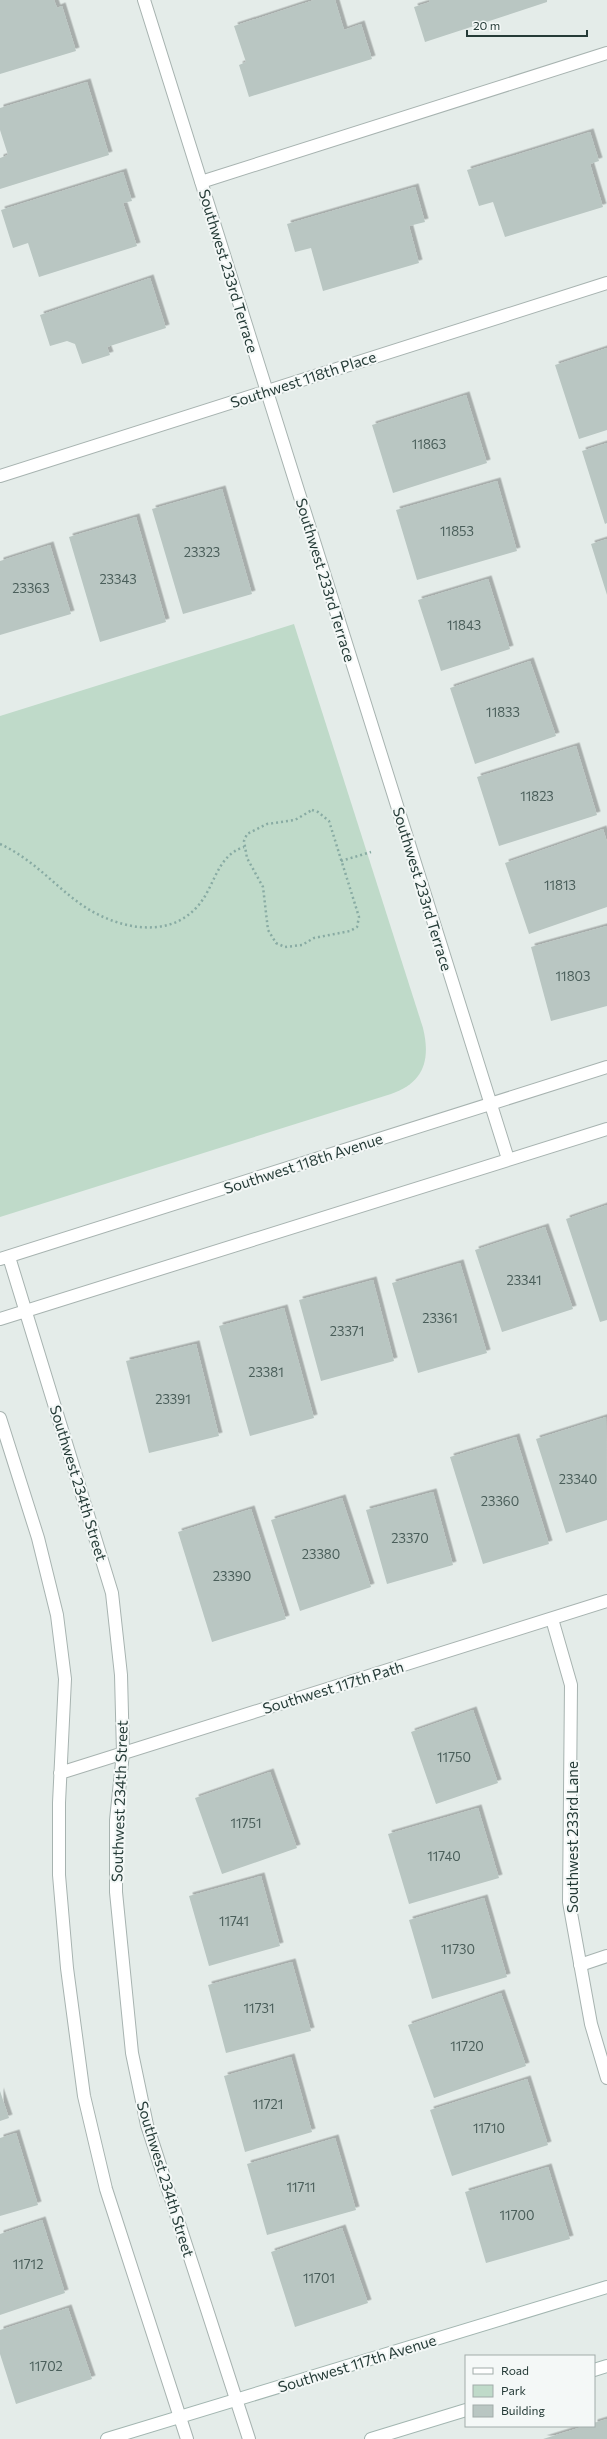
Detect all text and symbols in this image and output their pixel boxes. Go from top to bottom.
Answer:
scale bar [467,12,587,38]
text: 20 m [473,18,500,32]
street label: Southwest 233rd Terrace [196,187,263,355]
street label: Southwest 118th Place [228,347,378,411]
house number: 11863 [412,436,446,452]
street label: Southwest 233rd Terrace [293,496,360,664]
house number: 11853 [440,523,474,539]
house number: 23323 [184,544,220,560]
house number: 23343 [99,571,137,587]
house number: 23363 [12,580,50,596]
house number: 11843 [447,617,481,633]
house number: 11833 [486,704,520,720]
house number: 11823 [520,788,554,804]
street label: Southwest 233rd Terrace [390,805,457,973]
house number: 11813 [544,877,576,893]
house number: 11803 [556,968,590,984]
street label: Southwest 118th Avenue [221,1129,385,1197]
house number: 23341 [507,1272,541,1288]
house number: 23361 [422,1310,458,1326]
house number: 23371 [330,1323,364,1339]
house number: 23381 [248,1364,284,1380]
house number: 23391 [155,1391,191,1407]
street label: Southwest 234th Street [47,1403,111,1563]
house number: 23340 [559,1471,597,1487]
house number: 23360 [481,1493,519,1509]
house number: 23370 [391,1530,429,1546]
house number: 23380 [302,1546,340,1562]
house number: 23390 [213,1568,251,1584]
street label: Southwest 117th Path [260,1657,406,1717]
street label: Southwest 234th Street [107,1720,131,1882]
house number: 11750 [437,1749,471,1765]
street label: Southwest 233rd Lane [563,1761,581,1913]
house number: 11751 [231,1815,261,1831]
house number: 11740 [427,1848,461,1864]
house number: 11741 [219,1913,249,1929]
house number: 11730 [441,1941,475,1957]
house number: 11731 [244,2000,274,2016]
house number: 11720 [450,2038,484,2054]
house number: 11721 [253,2096,283,2112]
street label: Southwest 234th Street [134,2099,198,2259]
house number: 11710 [473,2120,505,2136]
house number: 11711 [286,2179,316,2195]
house number: 11700 [500,2207,534,2223]
house number: 11712 [13,2256,43,2272]
house number: 11701 [303,2270,335,2286]
street label: Southwest 117th Avenue [276,2330,438,2396]
legend [465,2355,595,2427]
house number: 11702 [29,2358,63,2374]
text: Road [501,2363,529,2377]
text: Park [501,2383,527,2397]
text: Building [501,2403,545,2417]

